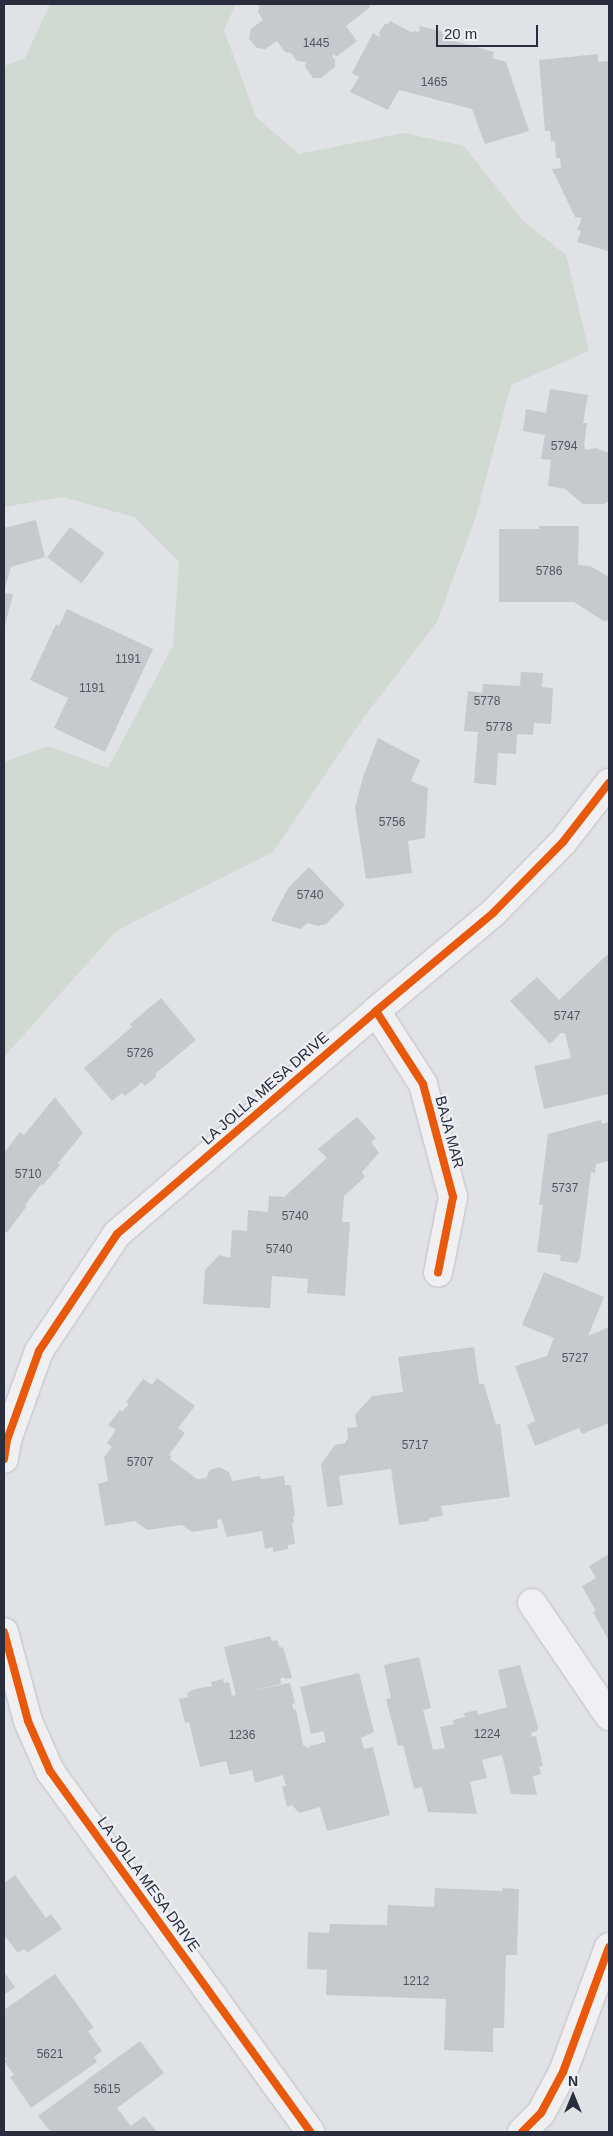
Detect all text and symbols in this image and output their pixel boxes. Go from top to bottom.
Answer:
scale bar [438,15,540,47]
text: 20 m [444,25,477,42]
house number: 1445 [303,37,329,51]
house number: 1465 [421,76,447,90]
house number: 5794 [551,440,577,454]
house number: 5786 [536,565,562,579]
house number: 1191 [115,653,141,667]
house number: 1191 [79,682,105,696]
house number: 5778 [474,695,500,709]
house number: 5778 [486,721,512,735]
house number: 5756 [379,816,405,830]
house number: 5740 [297,889,323,903]
house number: 5747 [554,1010,580,1024]
street label: LA JOLLA MESA DRIVE [197,1027,333,1149]
house number: 5726 [127,1047,153,1061]
street label: BAJA MAR [432,1093,468,1171]
house number: 5710 [15,1168,41,1182]
house number: 5737 [552,1182,578,1196]
house number: 5740 [282,1210,308,1224]
house number: 5740 [266,1243,292,1257]
house number: 5727 [562,1352,588,1366]
house number: 5717 [402,1439,428,1453]
house number: 5707 [127,1456,153,1470]
house number: 1224 [474,1728,500,1742]
house number: 1236 [229,1729,255,1743]
street label: LA JOLLA MESA DRIVE [93,1812,205,1956]
house number: 1212 [403,1975,429,1989]
house number: 5621 [37,2048,63,2062]
north arrow [548,2071,598,2121]
text: N [568,2073,578,2089]
house number: 5615 [94,2083,120,2097]

